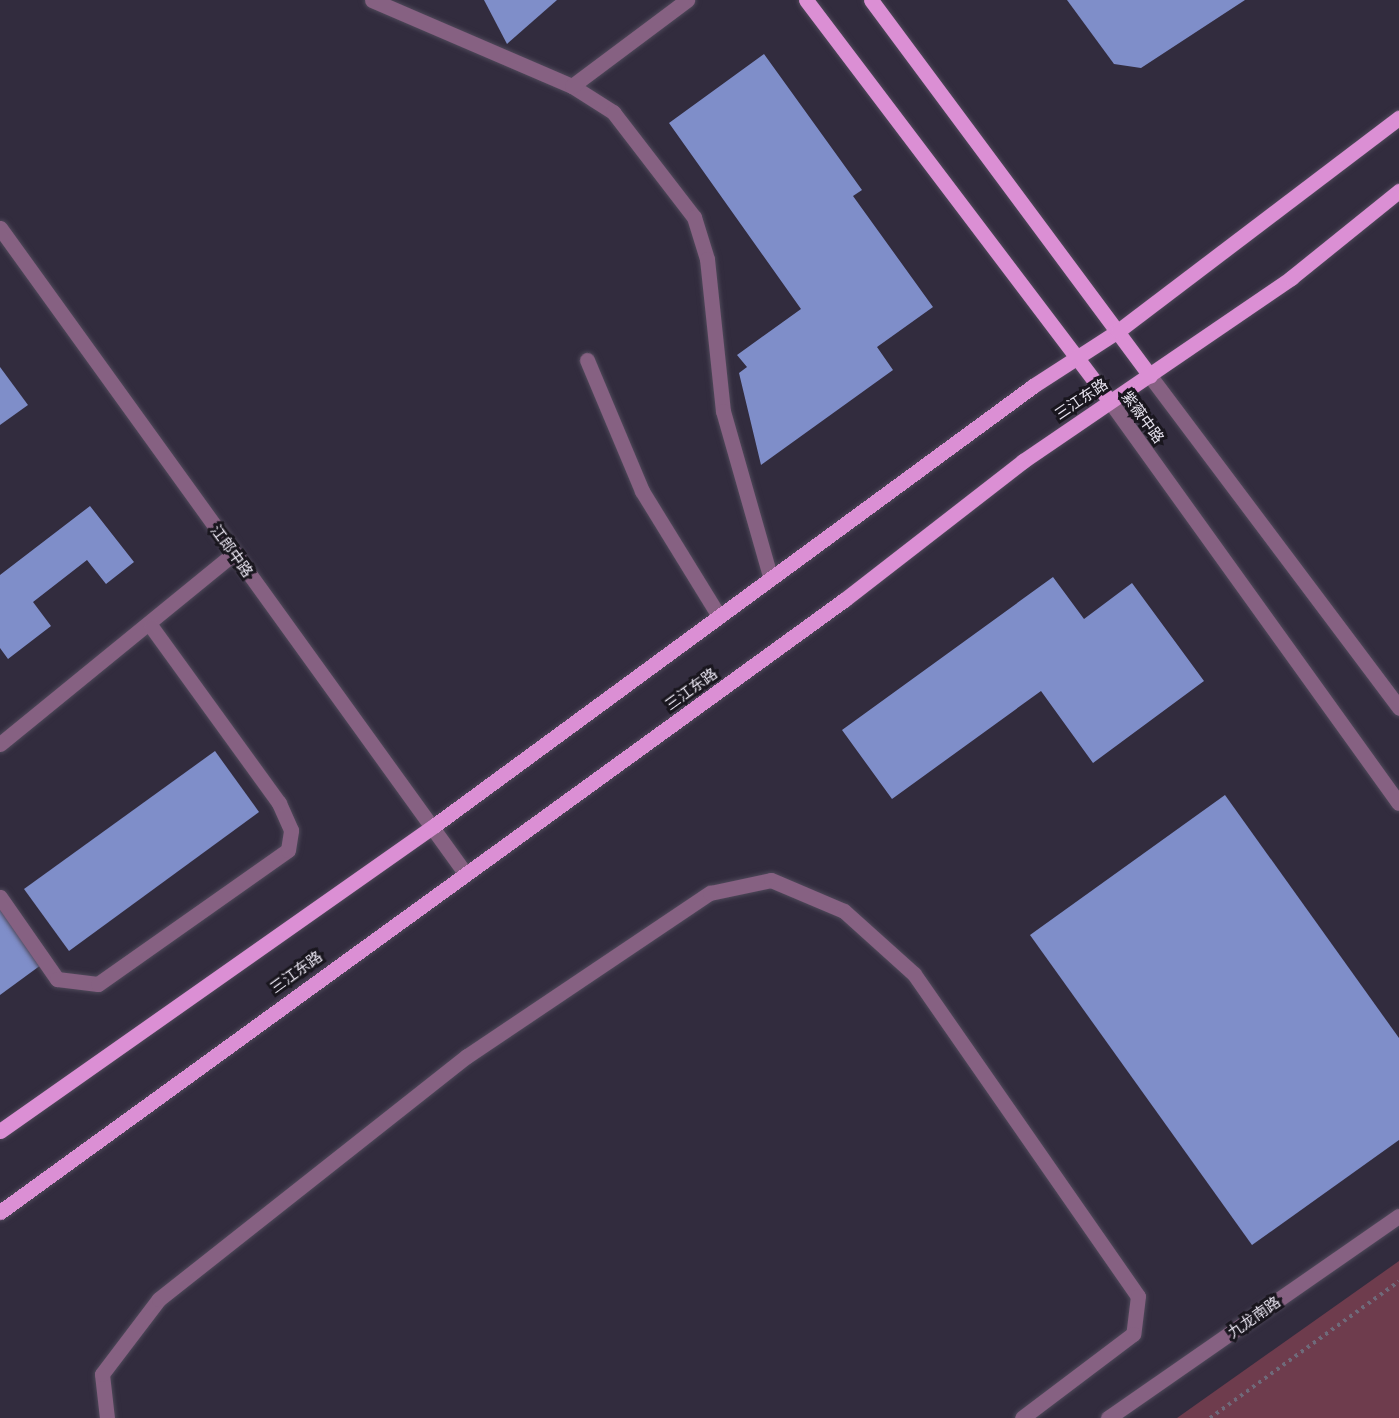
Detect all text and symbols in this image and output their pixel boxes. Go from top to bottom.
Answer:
street label: 三江东路 [1051,375,1111,423]
street label: 紫薇中路 [1118,387,1168,447]
street label: 江郎中路 [207,521,257,581]
street label: 三江东路 [661,664,721,714]
street label: 三江东路 [266,947,326,997]
street label: 九龙南路 [1224,1292,1284,1342]

